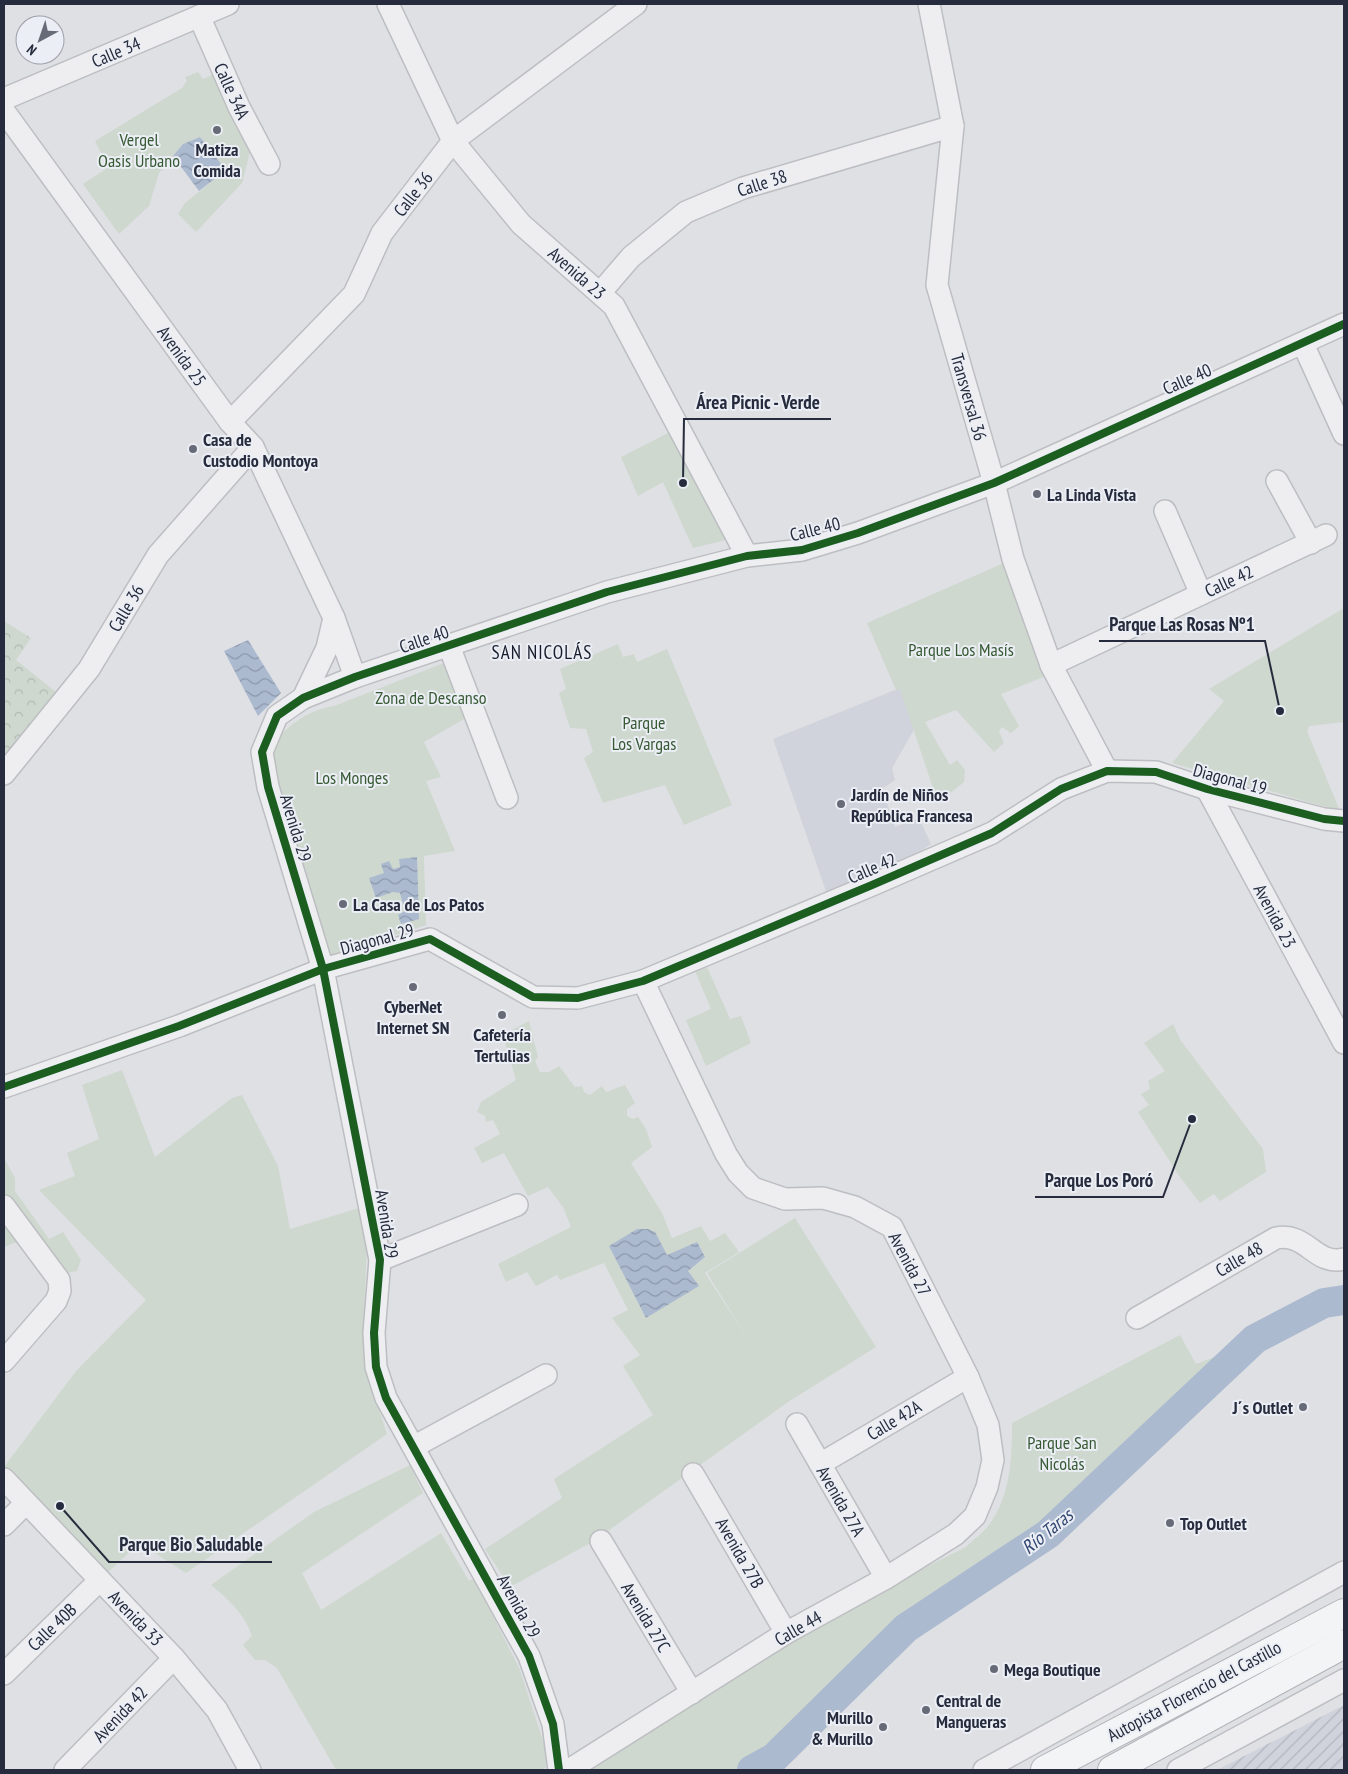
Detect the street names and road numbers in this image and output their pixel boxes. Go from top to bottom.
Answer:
street label: Calle 34 [88,31,144,73]
street label: Calle 34A [209,59,255,123]
street label: Calle 38 [734,164,790,202]
street label: Calle 36 [388,167,438,221]
street label: Avenida 23 [543,242,611,304]
street label: Avenida 25 [152,321,212,391]
street label: Transversal 36 [946,351,992,443]
street label: Calle 40 [1159,358,1215,400]
street label: Calle 40 [787,512,843,546]
street label: Calle 42 [1201,560,1257,602]
street label: Calle 36 [103,580,149,636]
street label: Calle 40 [396,620,452,658]
street label: Diagonal 19 [1191,758,1269,800]
street label: Avenida 29 [275,792,317,864]
street label: Calle 42 [844,847,900,889]
street label: Avenida 23 [1249,880,1301,952]
street label: Diagonal 29 [338,918,416,960]
street label: Avenida 29 [370,1188,404,1260]
street label: Avenida 27 [884,1228,936,1300]
street label: Calle 48 [1211,1236,1267,1282]
street label: Calle 42A [863,1395,926,1445]
street label: Avenida 27A [812,1462,871,1541]
street label: Avenida 27B [711,1514,769,1592]
street label: Avenida 29 [492,1570,546,1642]
street label: Avenida 27C [616,1578,676,1656]
street label: Avenida 33 [104,1585,168,1651]
street label: Calle 40B [23,1598,81,1656]
street label: Calle 44 [770,1605,826,1651]
street label: Autopista Florencio del Castillo [1103,1635,1285,1747]
street label: Avenida 42 [88,1681,152,1747]

